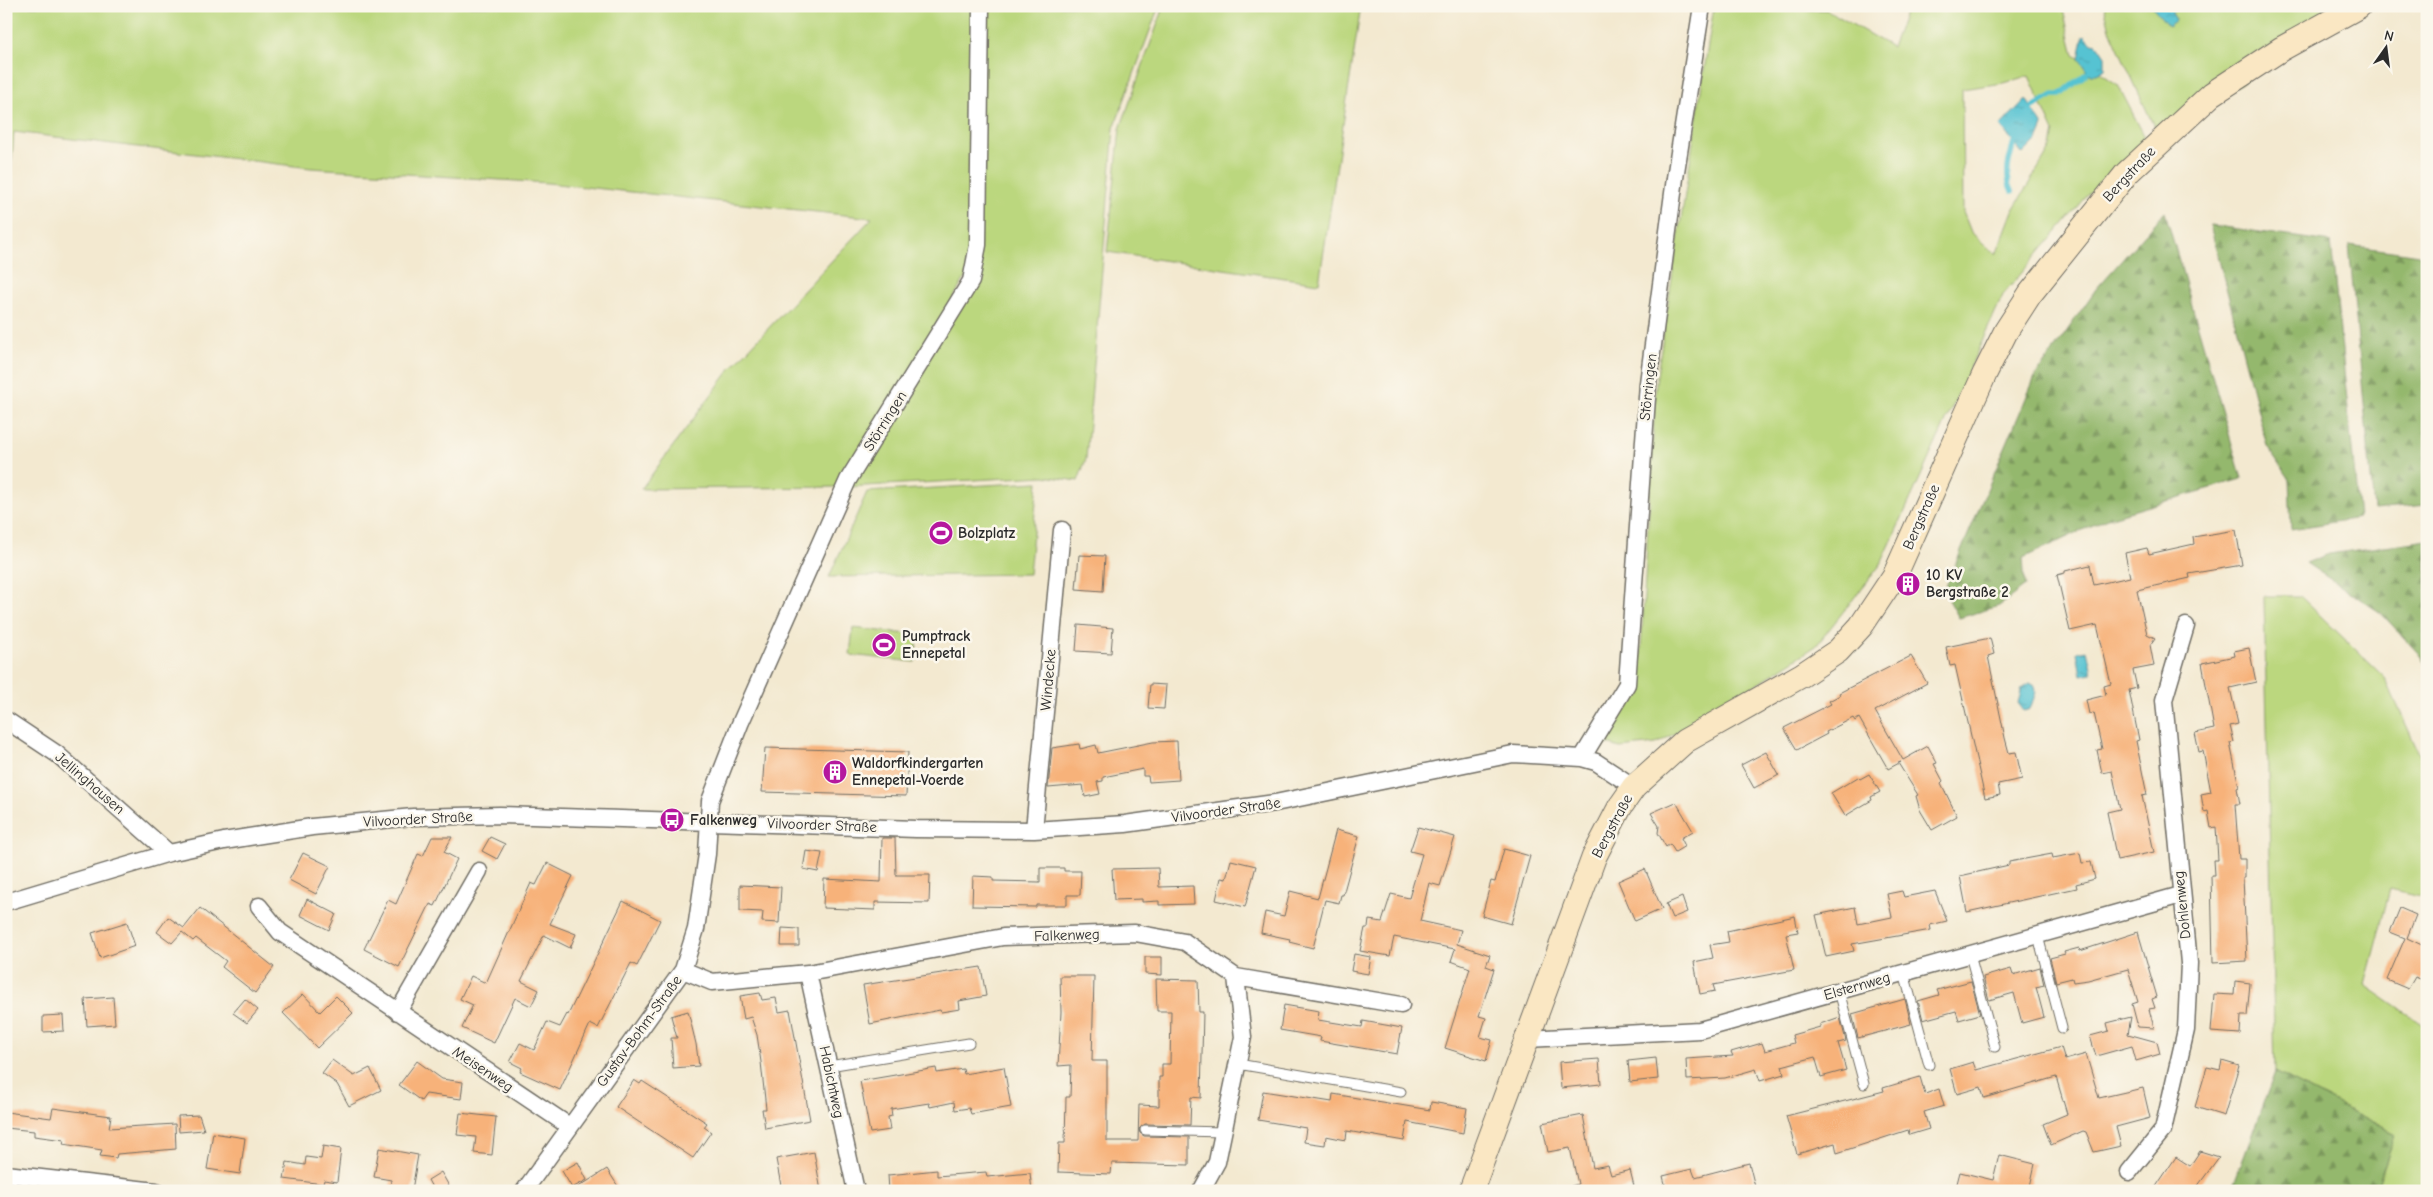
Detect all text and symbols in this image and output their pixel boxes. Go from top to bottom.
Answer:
north arrow [2360,22,2410,72]
text: N [2383,27,2396,45]
street label: Bergstraße [2099,142,2160,206]
street label: Störringen [1636,353,1660,421]
street label: Störringen [859,388,911,454]
street label: Bergstraße [1899,481,1944,552]
sports icon: Bolzplatz [928,520,954,546]
place label: Bolzplatz [958,524,1016,542]
place label: 10 KV Bergstraße 2 [1926,566,2009,601]
building icon: 10 KV Bergstraße 2 [1895,571,1921,597]
place label: Pumptrack Ennepetal [902,627,971,662]
sports icon: Pumptrack Ennepetal [871,632,897,658]
street label: Windecke [1036,648,1060,712]
street label: Jellinghausen [52,748,128,818]
place label: Waldorfkindergarten Ennepetal-Voerde [852,754,983,789]
building icon: Waldorfkindergarten Ennepetal-Voerde [822,759,848,785]
street label: Bergstraße [1588,791,1637,861]
street label: Vilvoorder Straße [1170,793,1282,827]
street label: Vilvoorder Straße [363,807,474,831]
bus stop icon: Falkenweg [659,807,685,833]
place label: Falkenweg [690,811,757,829]
street label: Vilvoorder Straße [767,814,878,836]
street label: Dohlenweg [2169,870,2195,940]
street label: Falkenweg [1034,925,1100,945]
street label: Elsternweg [1822,968,1892,1004]
street label: Gustav-Bohm-Straße [592,971,686,1090]
street label: Meisenweg [449,1042,517,1096]
street label: Habichtweg [816,1044,848,1120]

